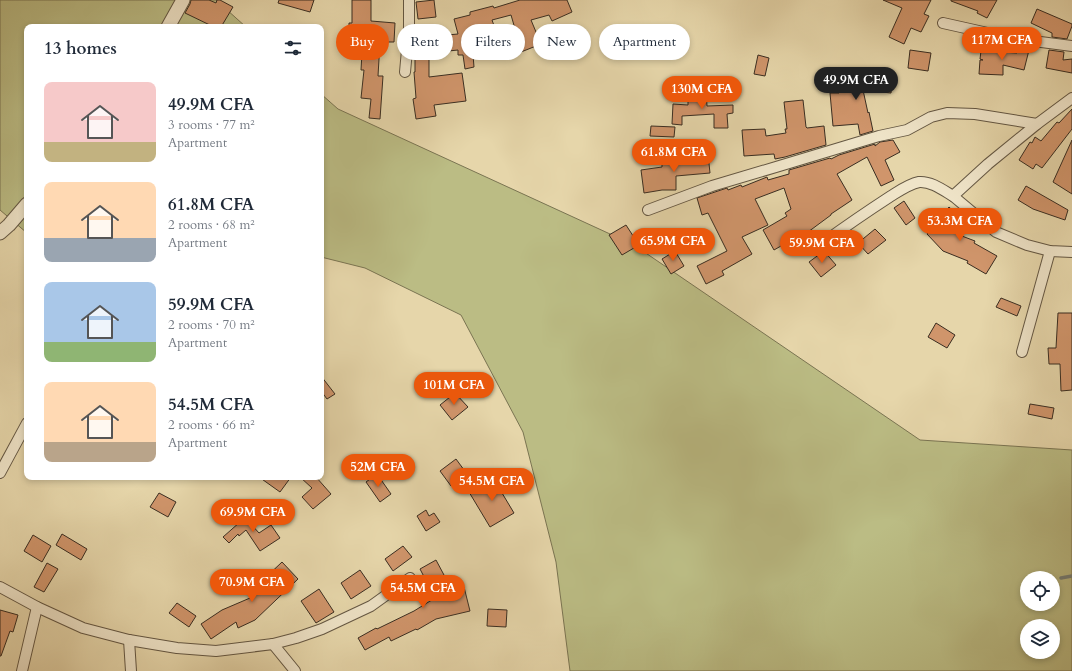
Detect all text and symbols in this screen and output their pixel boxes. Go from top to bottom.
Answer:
chip: Buy [336,24,389,60]
chip: Rent [397,24,453,60]
chip: Filters [461,24,525,60]
chip: New [533,24,591,60]
chip: Apartment [599,24,690,60]
pin: 117M CFA [961,27,1043,61]
text: 117M CFA [971,31,1033,49]
text: 13 homes [44,37,117,60]
icon: filters [282,37,304,59]
pin: 49.9M CFA [810,67,902,101]
text: 49.9M CFA [823,71,889,89]
pin: 130M CFA [661,76,743,110]
text: 130M CFA [671,80,733,98]
text: 49.9M CFA [168,93,254,116]
icon: home [76,98,124,146]
text: 3 rooms · 77 m² [168,116,255,134]
text: Apartment [168,134,227,152]
pin: 61.8M CFA [628,139,720,173]
text: 61.8M CFA [641,143,707,161]
text: 61.8M CFA [168,193,254,216]
icon: home [76,198,124,246]
pin: 53.3M CFA [914,208,1006,242]
text: 53.3M CFA [927,212,993,230]
text: 2 rooms · 68 m² [168,216,255,234]
pin: 65.9M CFA [627,228,719,262]
pin: 59.9M CFA [776,230,868,264]
text: 65.9M CFA [640,232,706,250]
text: Apartment [168,234,227,252]
text: 59.9M CFA [789,234,855,252]
text: 59.9M CFA [168,293,254,316]
icon: home [76,298,124,346]
text: 2 rooms · 70 m² [168,316,255,334]
text: Apartment [168,334,227,352]
pin: 101M CFA [413,372,495,406]
text: 101M CFA [423,376,485,394]
text: 54.5M CFA [168,393,254,416]
icon: home [76,398,124,446]
text: 2 rooms · 66 m² [168,416,255,434]
text: Apartment [168,434,227,452]
pin: 52M CFA [341,454,415,488]
text: 52M CFA [350,458,406,476]
pin: 54.5M CFA [446,468,538,502]
text: 54.5M CFA [459,472,525,490]
pin: 69.9M CFA [207,499,299,533]
text: 69.9M CFA [220,503,286,521]
pin: 70.9M CFA [206,569,298,603]
map controls [1020,571,1060,659]
button: locate [1020,571,1060,611]
text: 70.9M CFA [219,573,285,591]
pin: 54.5M CFA [377,575,469,609]
text: 54.5M CFA [390,579,456,597]
button: layers [1020,619,1060,659]

